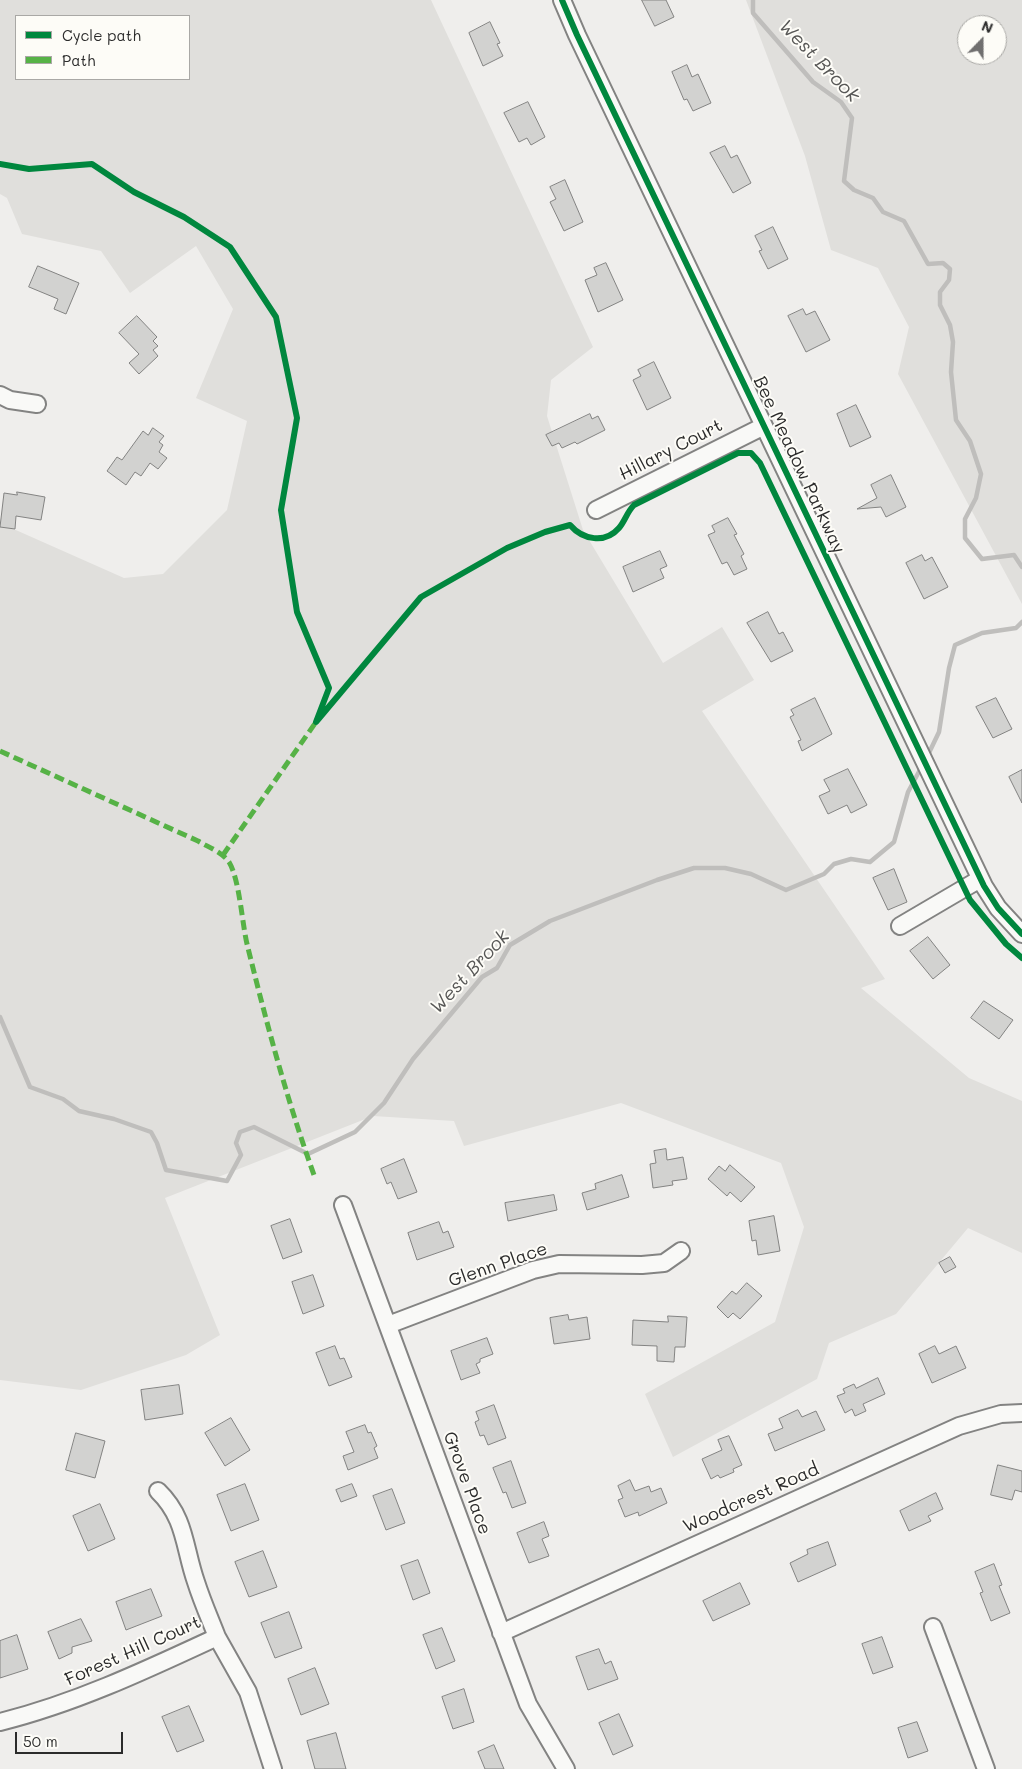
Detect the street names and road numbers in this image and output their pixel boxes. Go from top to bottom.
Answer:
street label: Bee Meadow Parkway [748,373,850,557]
street label: Hillary Court [616,415,726,485]
street label: Glenn Place [446,1238,550,1292]
street label: Grove Place [438,1429,496,1537]
street label: Woodcrest Road [680,1458,822,1538]
street label: Forest Hill Court [62,1611,204,1691]

